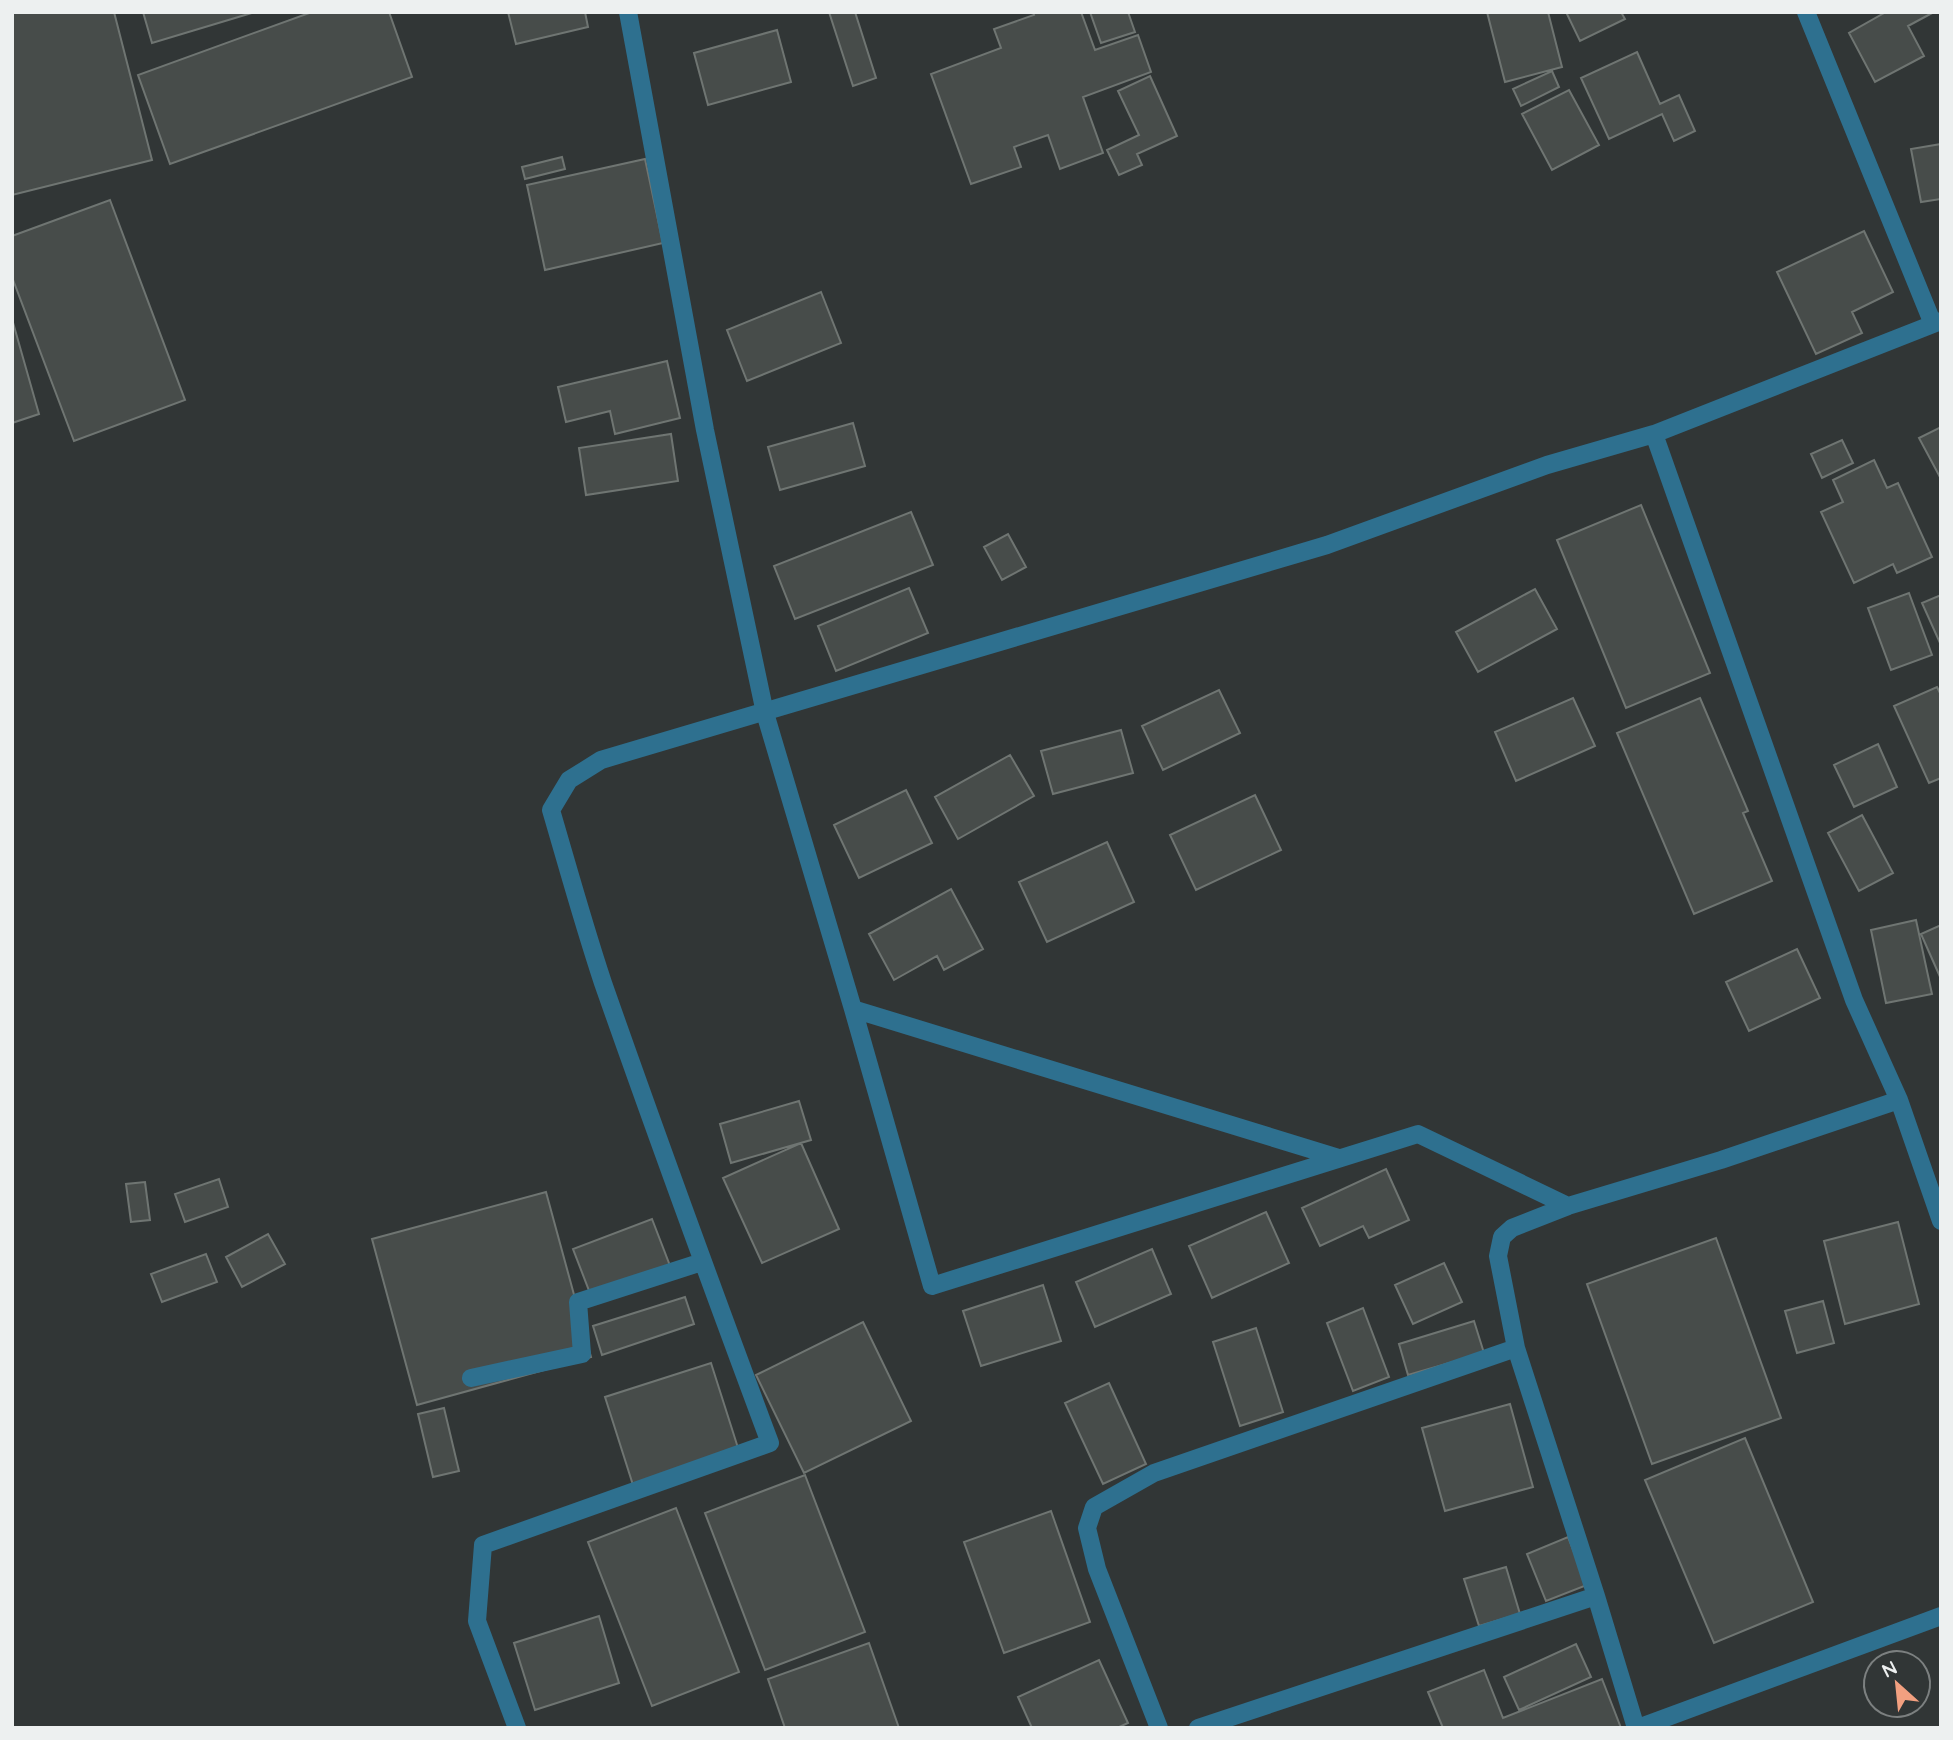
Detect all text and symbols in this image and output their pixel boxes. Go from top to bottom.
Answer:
north arrow [1862,1649,1932,1719]
text: N [1878,1655,1901,1683]

